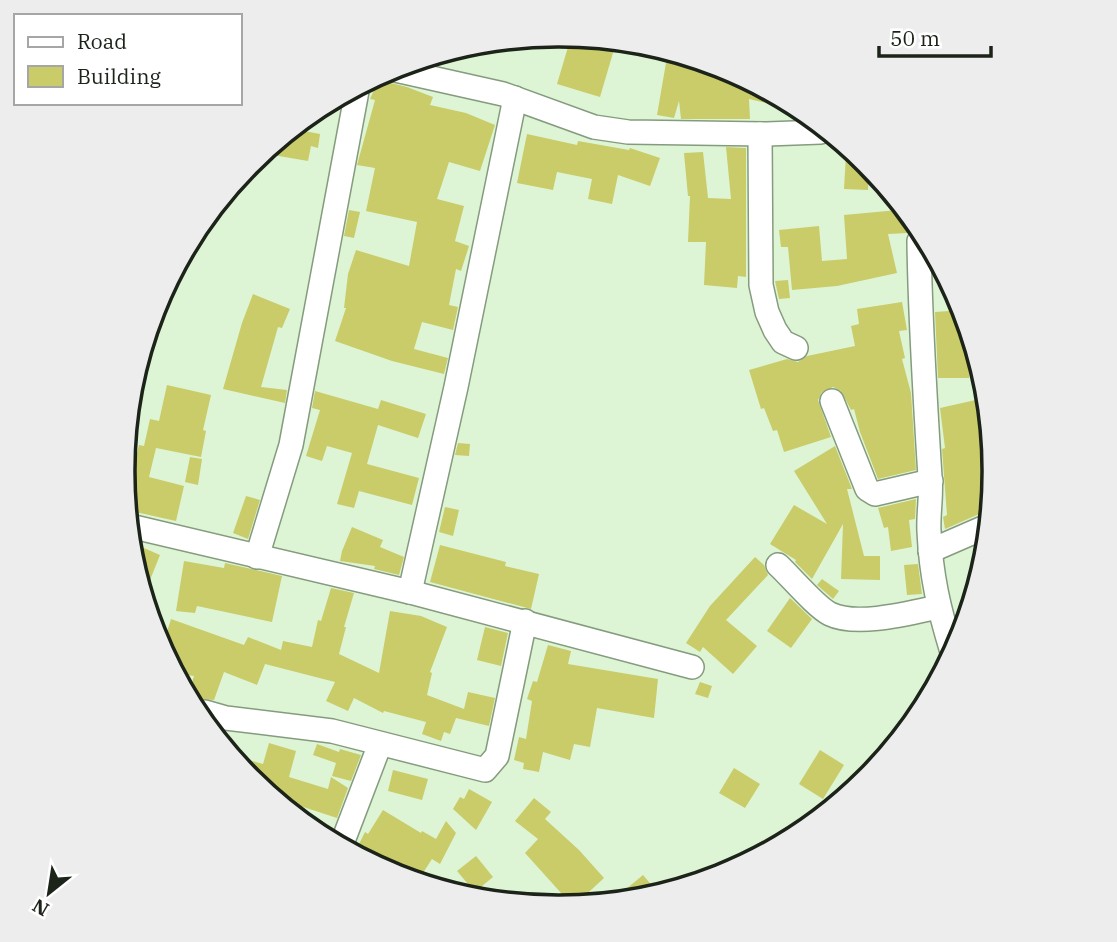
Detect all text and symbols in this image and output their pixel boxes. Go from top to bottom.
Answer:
legend [14,14,242,105]
scale bar [879,14,991,58]
text: 50 m [890,24,940,52]
text: Road [77,27,127,55]
text: Building [77,62,162,90]
north arrow [14,858,84,928]
text: N [28,894,53,922]

